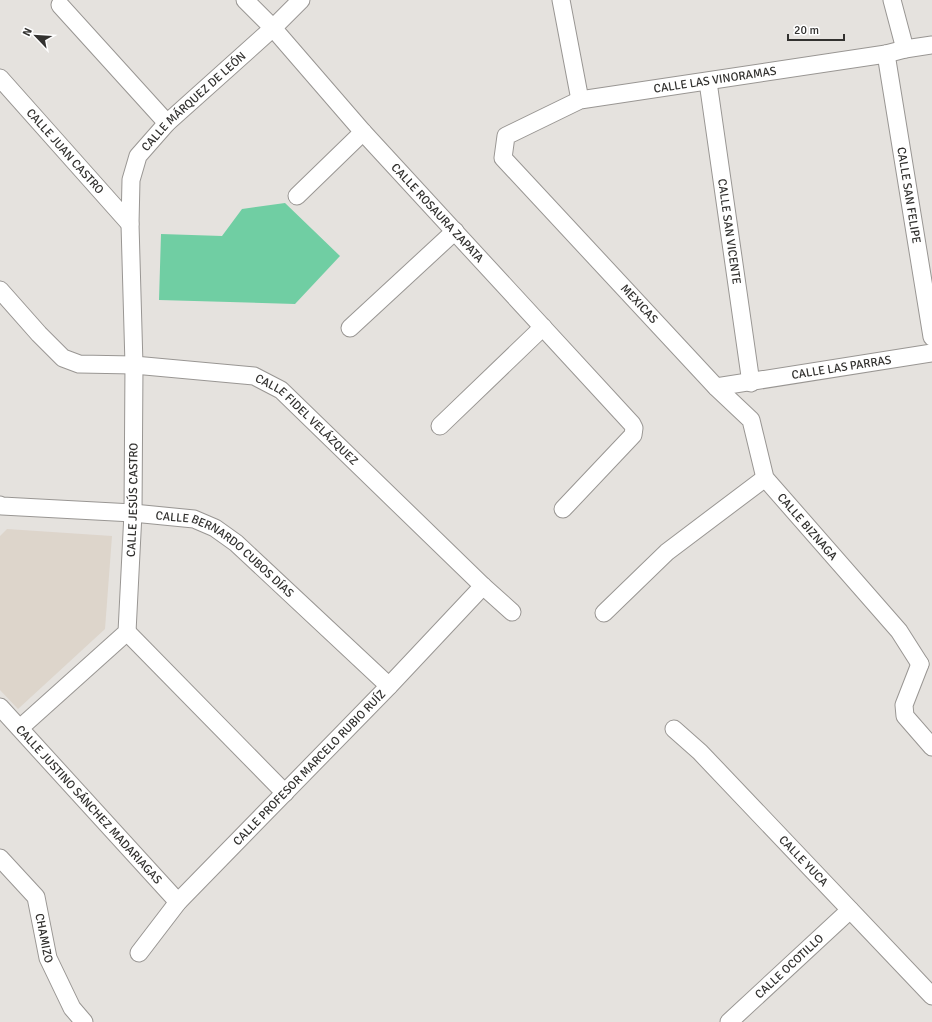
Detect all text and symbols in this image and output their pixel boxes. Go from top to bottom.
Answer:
north arrow [16,16,56,56]
scale bar [788,16,844,42]
text: 20 m [794,23,819,38]
text: N [20,26,35,38]
street label: CALLE MÁRQUEZ DE LEÓN [138,48,249,154]
street label: CALLE LAS VINORAMAS [653,63,778,96]
street label: CALLE JUAN CASTRO [23,105,107,197]
street label: CALLE SAN FELIPE [894,146,924,245]
street label: CALLE ROSAURA ZAPATA [388,160,487,266]
street label: CALLE SAN VICENTE [714,178,744,285]
street label: MEXICAS [617,281,661,327]
street label: CALLE LAS PARRAS [790,352,893,383]
street label: CALLE FIDEL VELÁZQUEZ [253,370,361,468]
street label: CALLE JESÚS CASTRO [123,443,141,557]
street label: CALLE BIZNAGA [774,490,841,564]
street label: CALLE BERNARDO CUBOS DÍAS [155,508,297,601]
street label: CALLE PROFESOR MARCELO RUBIO RUÍZ [230,686,389,849]
street label: CALLE JUSTINO SÁNCHEZ MADARIAGAS [13,722,165,887]
street label: CALLE YUCA [776,832,832,890]
street label: CHAMIZO [32,912,57,966]
street label: CALLE OCOTILLO [752,931,827,1002]

